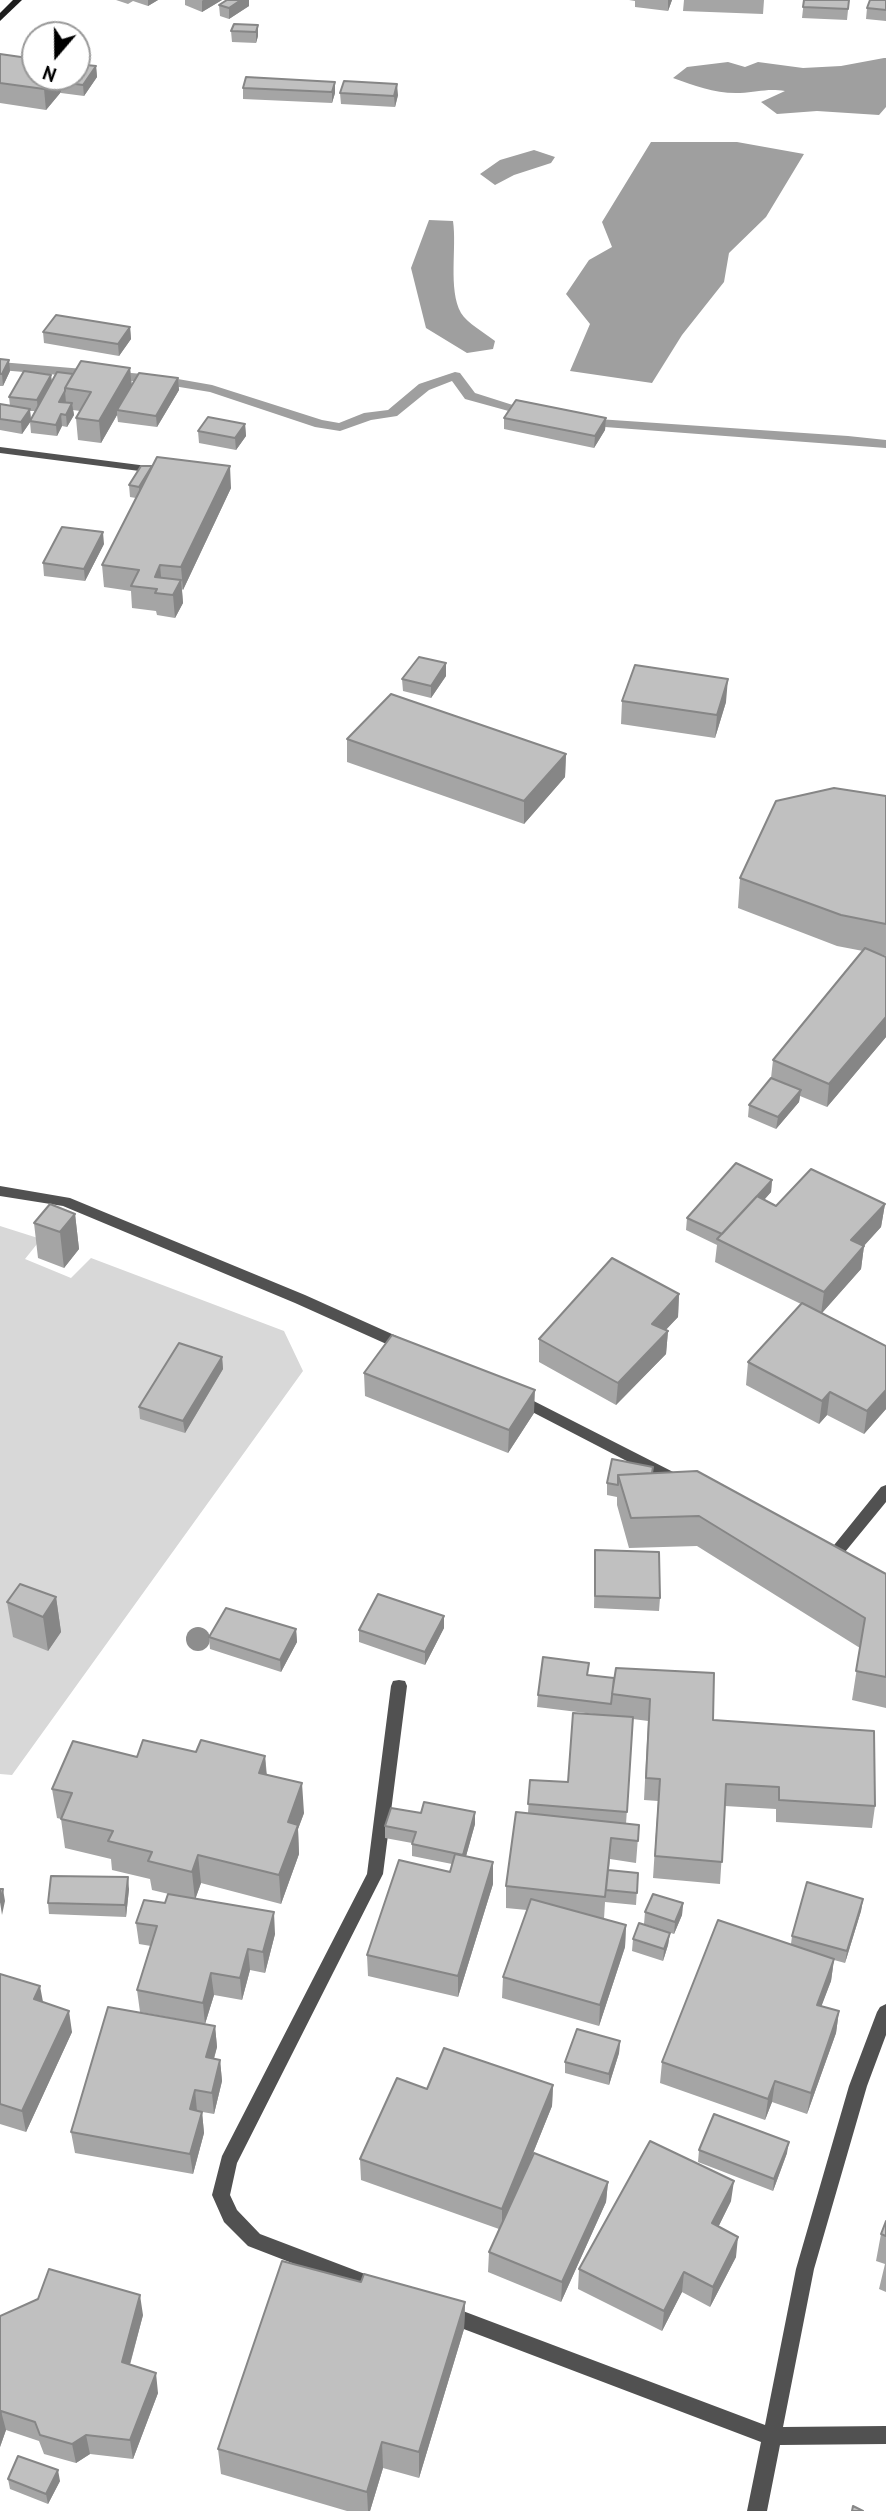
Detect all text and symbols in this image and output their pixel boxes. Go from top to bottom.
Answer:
north arrow [21,21,91,91]
text: N [40,60,59,87]

